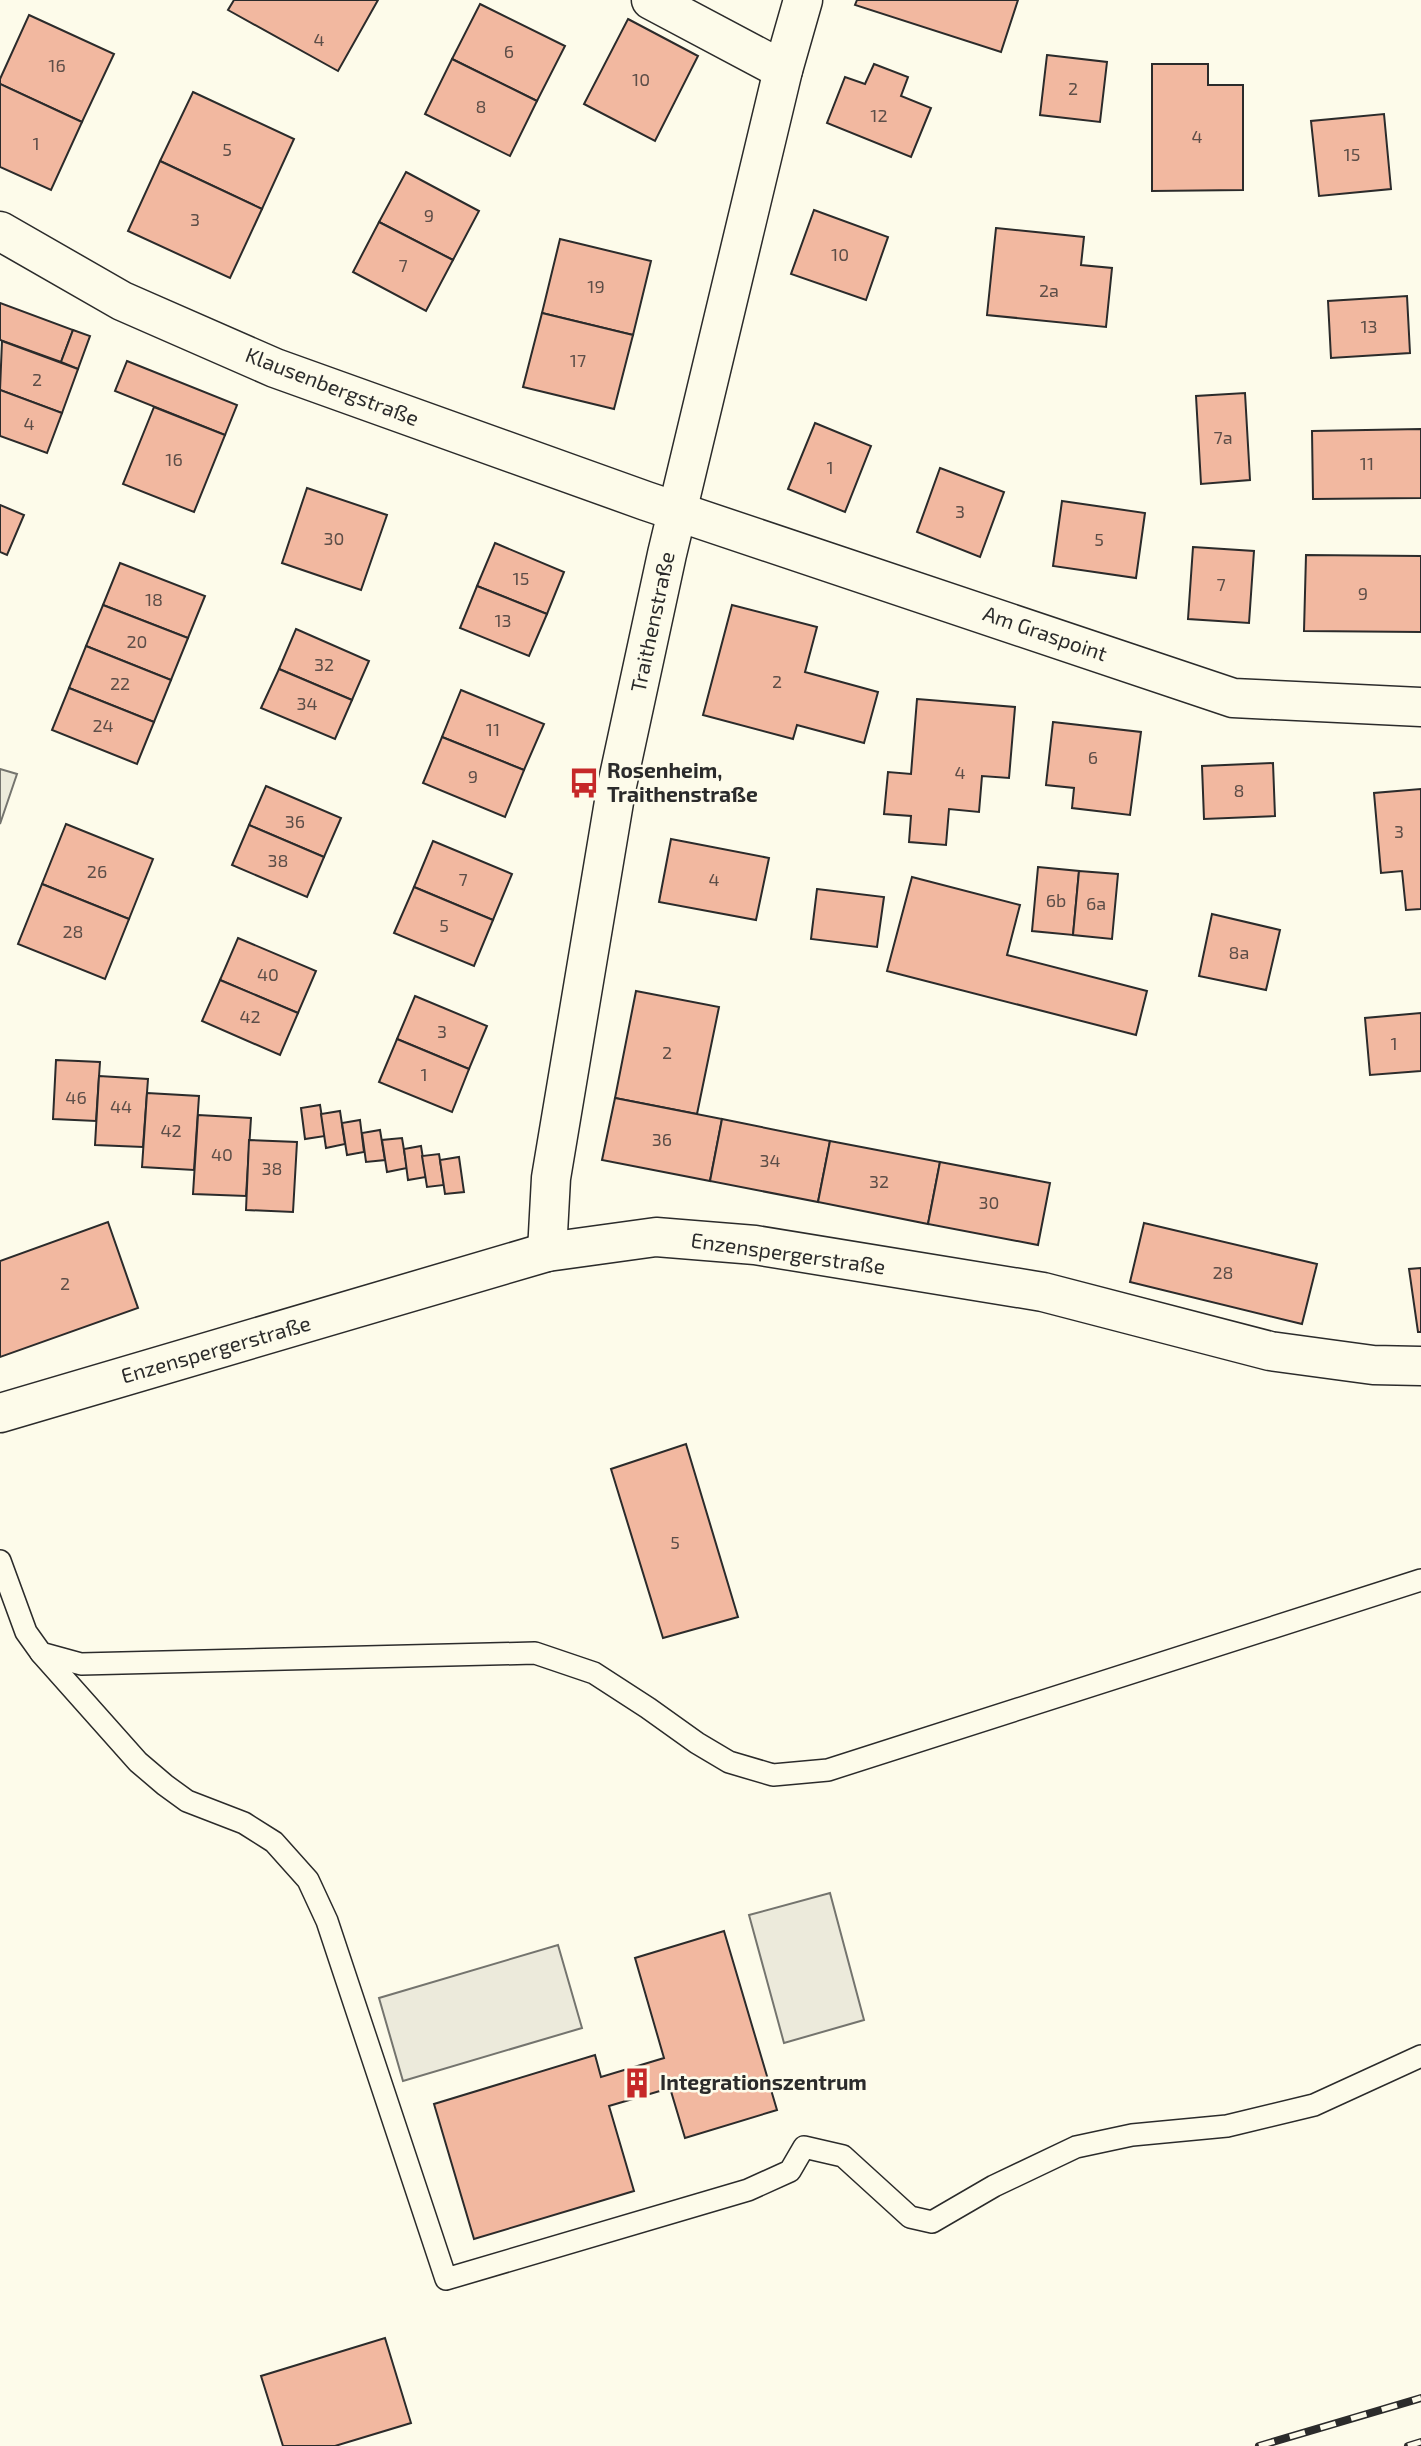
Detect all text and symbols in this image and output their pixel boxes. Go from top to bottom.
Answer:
house number: 4 [313,28,325,50]
house number: 6 [504,40,514,62]
house number: 16 [48,54,66,76]
house number: 10 [632,68,650,90]
house number: 2 [1068,77,1078,99]
house number: 8 [476,95,486,117]
house number: 12 [870,104,888,126]
house number: 4 [1191,125,1203,147]
house number: 1 [32,132,40,154]
house number: 5 [222,138,232,160]
house number: 15 [1344,143,1360,165]
house number: 9 [424,204,434,226]
house number: 3 [190,208,200,230]
house number: 10 [831,243,849,265]
house number: 7 [398,254,408,276]
house number: 19 [587,275,605,297]
house number: 2a [1039,279,1059,301]
house number: 13 [1360,315,1378,337]
street label: Klausenbergstraße [242,341,423,430]
house number: 17 [570,349,586,371]
house number: 2 [32,368,42,390]
house number: 4 [23,412,35,434]
house number: 7a [1213,426,1233,448]
house number: 16 [165,448,183,470]
house number: 11 [1360,452,1374,474]
house number: 1 [826,456,834,478]
house number: 3 [955,500,965,522]
house number: 30 [324,527,344,549]
house number: 5 [1094,528,1104,550]
street label: Traithenstraße [624,549,679,694]
house number: 15 [513,567,529,589]
house number: 7 [1216,573,1226,595]
house number: 9 [1358,582,1368,604]
house number: 18 [145,588,163,610]
street label: Am Graspoint [980,600,1111,665]
house number: 13 [494,609,512,631]
house number: 20 [127,630,147,652]
house number: 32 [314,653,334,675]
house number: 2 [772,670,782,692]
house number: 22 [110,672,130,694]
house number: 34 [296,692,318,714]
house number: 24 [92,714,114,736]
house number: 11 [486,718,500,740]
house number: 6 [1088,746,1098,768]
place label: Rosenheim, Traithenstraße [607,757,758,806]
house number: 4 [954,761,966,783]
house number: 9 [468,765,478,787]
bus stop icon: Rosenheim, Traithenstraße [567,766,601,800]
house number: 8 [1234,779,1244,801]
house number: 36 [285,810,305,832]
house number: 3 [1394,820,1404,842]
house number: 38 [268,849,288,871]
house number: 26 [87,860,107,882]
house number: 7 [458,868,468,890]
house number: 4 [708,868,720,890]
house number: 6b [1046,889,1066,911]
house number: 6a [1086,892,1106,914]
house number: 5 [439,914,449,936]
house number: 28 [62,920,84,942]
house number: 8a [1229,941,1249,963]
house number: 40 [257,963,279,985]
house number: 42 [239,1005,261,1027]
house number: 3 [437,1020,447,1042]
house number: 1 [1390,1032,1398,1054]
house number: 2 [662,1041,672,1063]
house number: 1 [420,1063,428,1085]
house number: 46 [65,1086,87,1108]
house number: 44 [110,1095,132,1117]
house number: 42 [160,1119,182,1141]
house number: 36 [652,1128,672,1150]
house number: 40 [211,1143,233,1165]
house number: 34 [759,1149,781,1171]
house number: 38 [262,1157,282,1179]
house number: 32 [869,1170,889,1192]
house number: 30 [979,1191,999,1213]
street label: Enzenspergerstraße [689,1226,887,1279]
house number: 28 [1212,1261,1234,1283]
house number: 2 [60,1272,70,1294]
street label: Enzenspergerstraße [118,1310,313,1388]
house number: 5 [670,1531,680,1553]
building icon: Integrationszentrum [620,2066,654,2100]
place label: Integrationszentrum [660,2069,867,2094]

